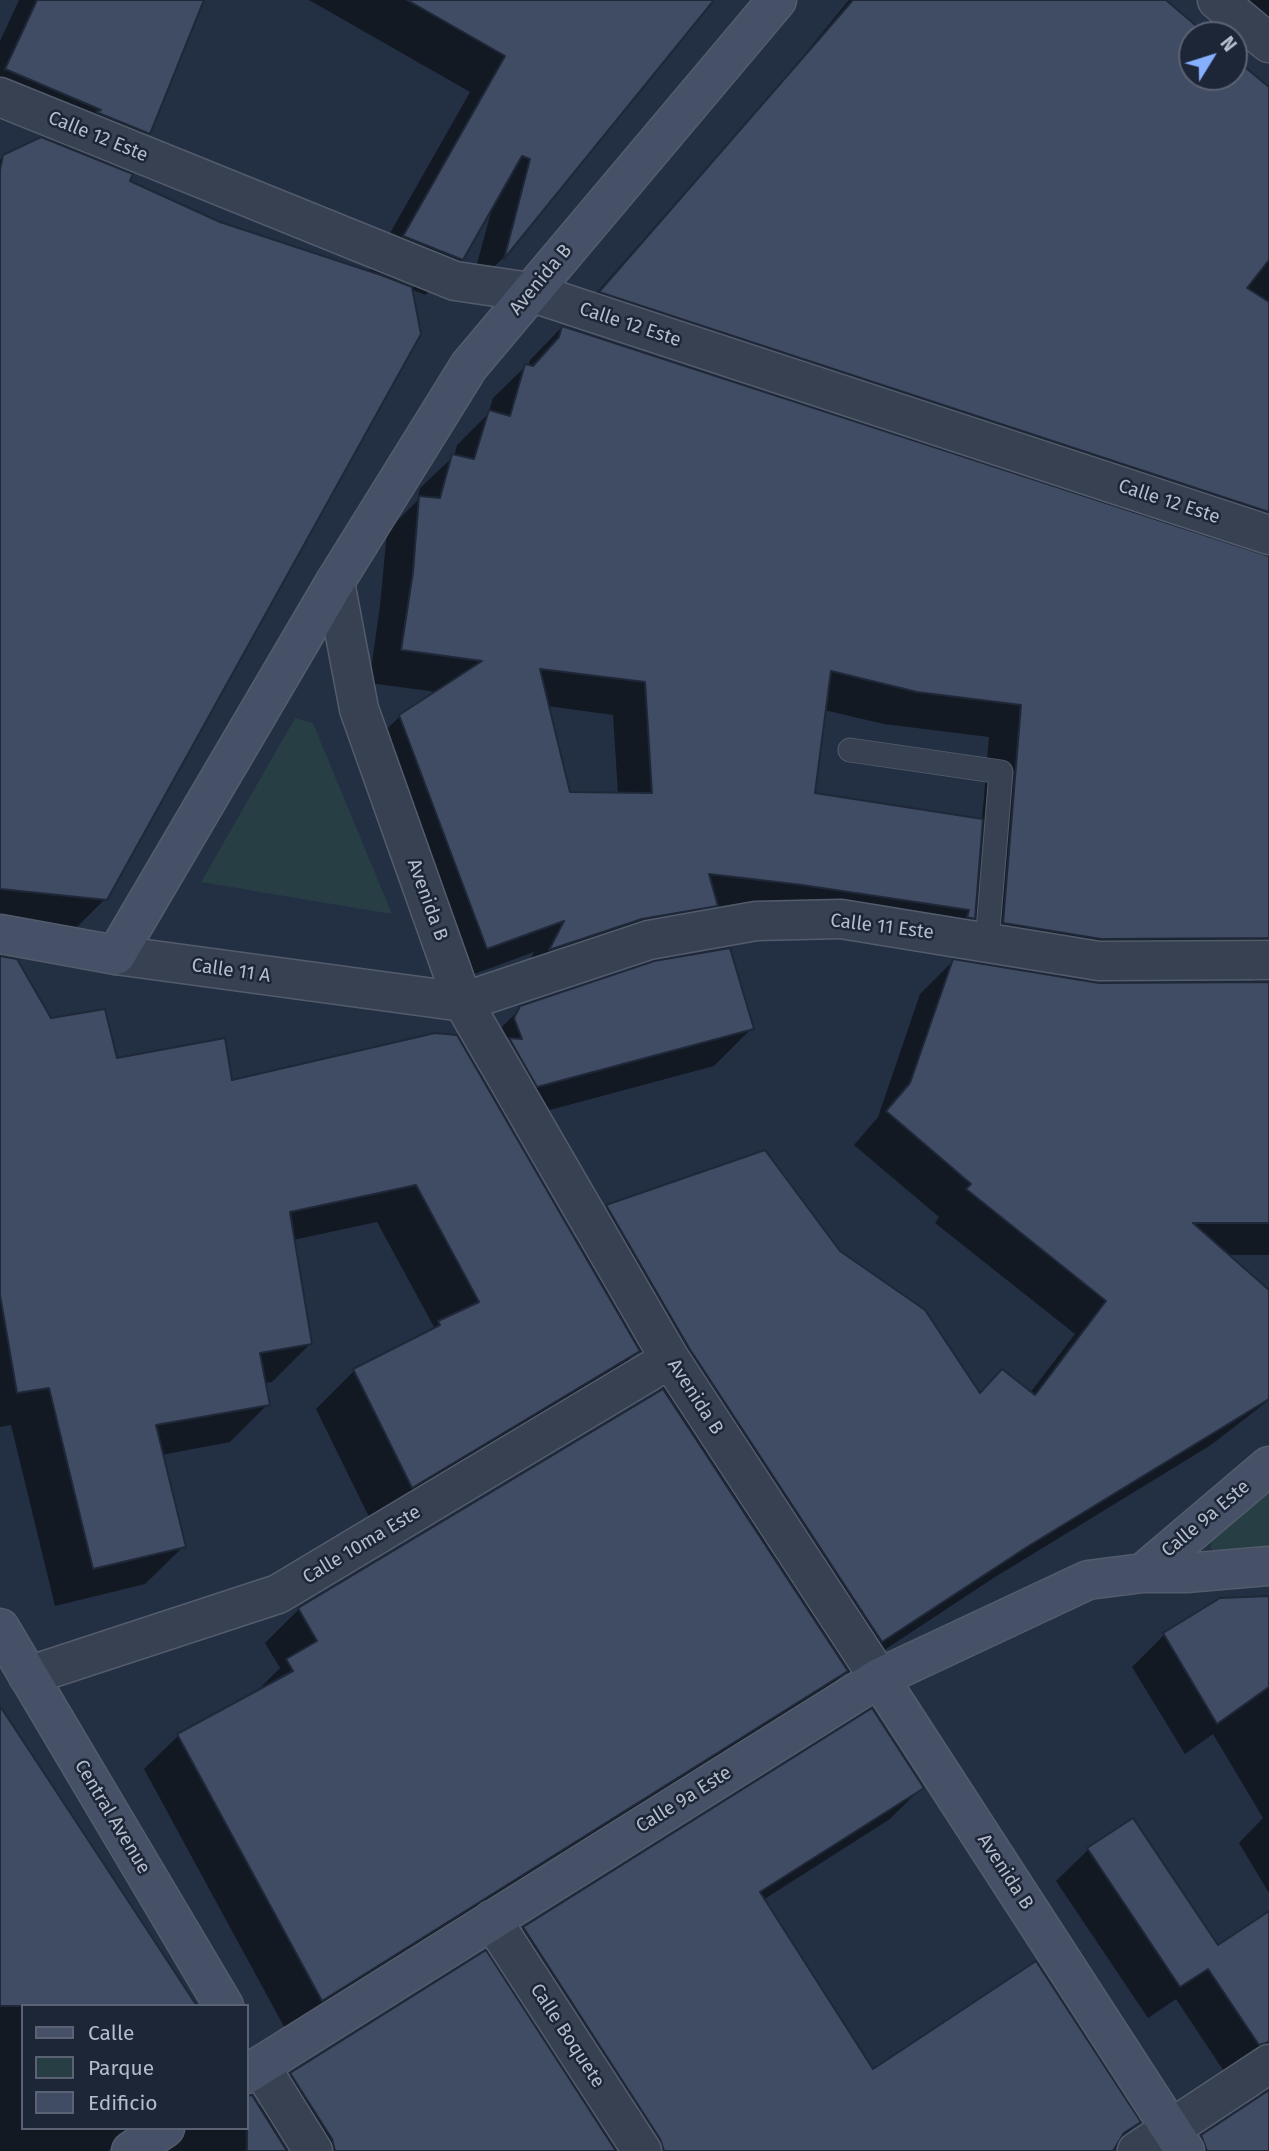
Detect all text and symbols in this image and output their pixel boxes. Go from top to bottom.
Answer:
north arrow [1178,21,1248,91]
text: N [1215,32,1241,56]
street label: Calle 12 Este [45,107,151,167]
street label: Avenida B [505,240,577,320]
street label: Calle 12 Este [576,298,684,352]
street label: Calle 12 Este [1115,475,1223,529]
street label: Avenida B [402,856,452,944]
street label: Calle 11 Este [829,909,935,945]
street label: Calle 11 A [190,954,272,988]
street label: Avenida B [662,1355,728,1439]
street label: Calle 9a Este [1157,1476,1255,1562]
street label: Calle 10ma Este [299,1501,425,1589]
street label: Central Avenue [69,1756,155,1878]
street label: Calle 9a Este [632,1762,736,1838]
street label: Avenida B [972,1830,1038,1914]
street label: Calle Boquete [525,1980,609,2092]
legend [21,2004,248,2130]
text: Calle [88,2020,134,2046]
text: Parque [88,2055,154,2081]
text: Edificio [88,2090,158,2116]

